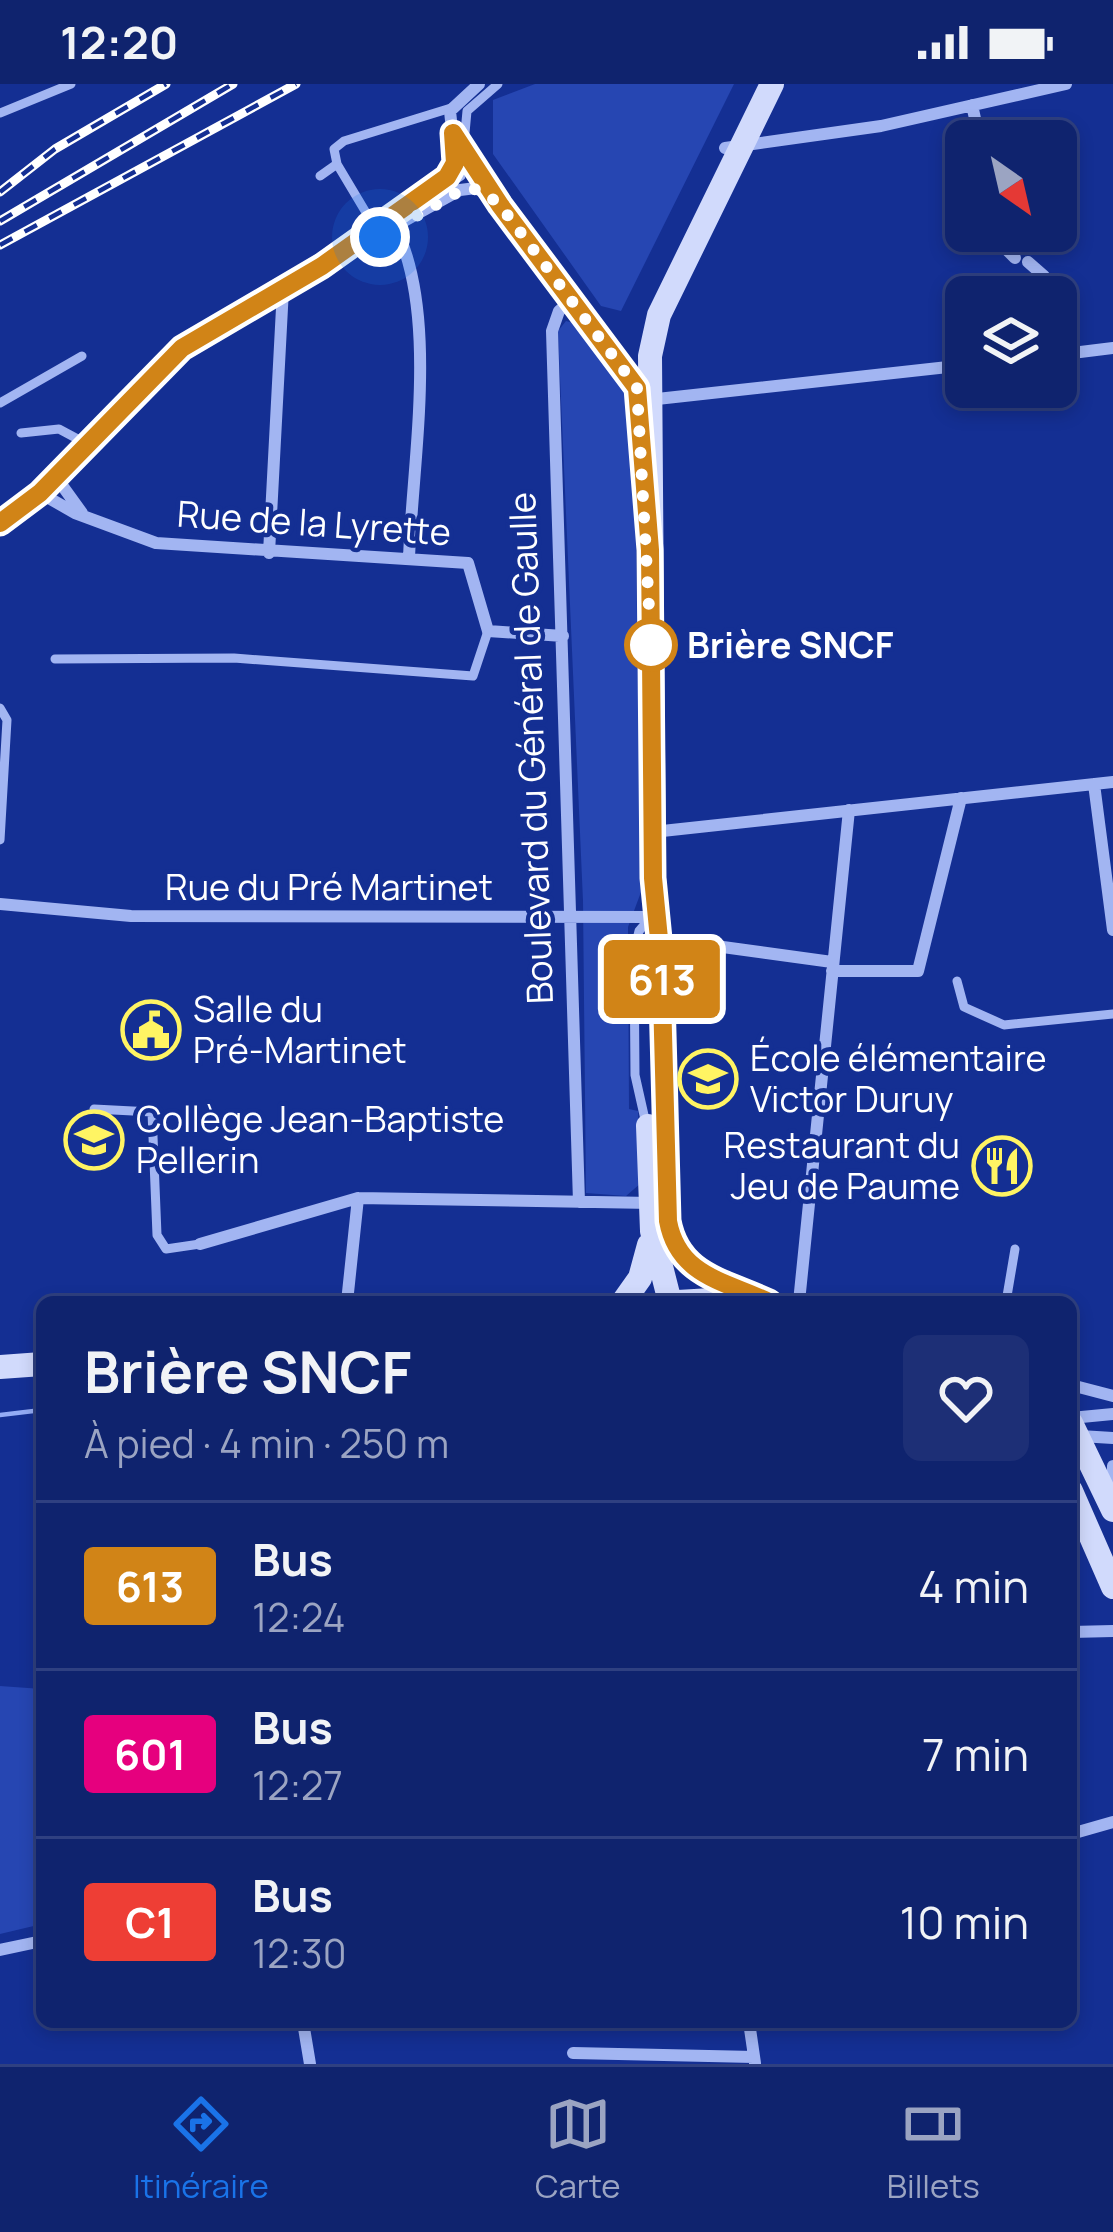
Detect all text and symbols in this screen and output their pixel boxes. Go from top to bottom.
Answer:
text: 12:20 [60,11,178,73]
north arrow [945,120,1077,252]
map controls [945,120,1077,408]
your location [350,207,410,267]
button: layers [945,276,1077,408]
street label: Rue de la Lyrette [175,488,453,557]
street label: Boulevard du Général de Gaulle [497,491,564,1005]
marker: Brière SNCF [626,620,676,670]
place label: Brière SNCF [687,620,894,669]
street label: Rue du Pré Martinet [165,862,493,911]
line badge: 613 [593,940,731,1018]
text: 613 [628,950,696,1008]
place label: Salle du Pré-Martinet [193,984,407,1074]
public building icon: Salle du Pré-Martinet [120,999,182,1061]
place label: École élémentaire Victor Duruy [750,1033,1047,1123]
school or university icon: École élémentaire Victor Duruy [677,1048,739,1110]
place label: Collège Jean-Baptiste Pellerin [136,1094,504,1184]
school or university icon: Collège Jean-Baptiste Pellerin [63,1109,125,1171]
place label: Restaurant du Jeu de Paume [724,1120,960,1210]
restaurant icon: Restaurant du Jeu de Paume [971,1135,1033,1197]
text: Brière SNCF [84,1332,411,1410]
button: heart [903,1335,1029,1461]
text: À pied · 4 min · 250 m [84,1416,449,1470]
text: Bus [252,1528,333,1590]
text: 4 min [918,1555,1029,1617]
text: 613 [116,1557,184,1615]
text: 12:24 [252,1590,346,1644]
text: Bus [252,1696,333,1758]
text: 7 min [922,1723,1029,1785]
text: 601 [114,1725,186,1783]
text: 12:27 [252,1758,343,1812]
text: Bus [252,1864,333,1926]
text: 10 min [900,1891,1029,1953]
text: C1 [125,1893,175,1951]
text: 12:30 [252,1926,346,1980]
tab: Itinéraire [133,2091,269,2208]
tab: Carte [535,2091,621,2208]
tab: Billets [887,2091,980,2208]

